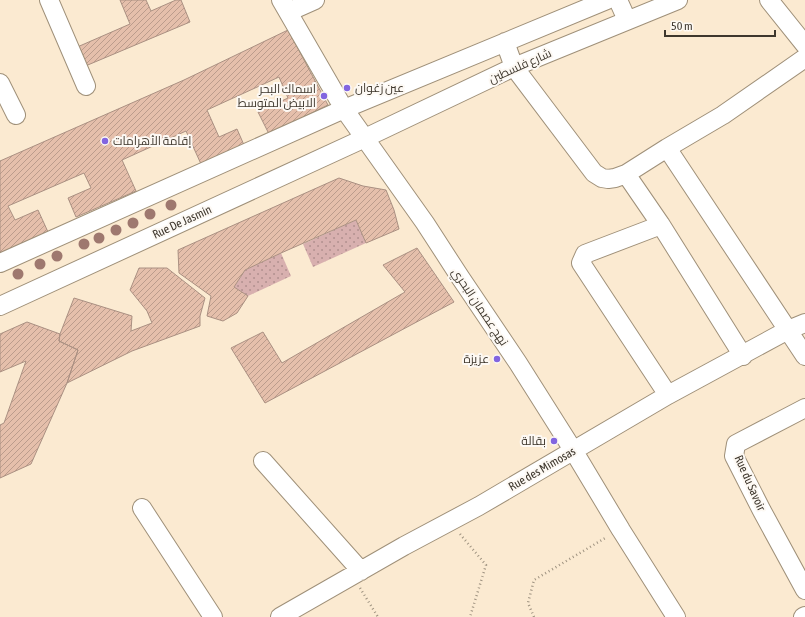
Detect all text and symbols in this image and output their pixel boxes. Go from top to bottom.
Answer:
scale bar [665,12,775,38]
text: 50 m [671,19,693,33]
street label: شارع فلسطين [487,46,554,87]
place label: عين زغوان [355,81,404,95]
place label: اسماك البحر الابيض المتوسط [237,82,316,110]
marker: عين زغوان [342,83,352,93]
marker: اسماك البحر الابيض المتوسط [319,91,329,101]
place label: إقامة الأهرامات [113,134,191,148]
marker: إقامة الأهرامات [100,136,110,146]
street label: Rue De Jasmin [150,202,214,242]
street label: نهج عصمان البحري [446,266,511,350]
place label: عزيزة [464,352,489,366]
marker: عزيزة [492,354,502,364]
place label: بقالة [521,434,546,448]
marker: بقالة [549,436,559,446]
street label: Rue des Mimosas [506,444,578,494]
street label: Rue du Savoir [732,453,769,513]

